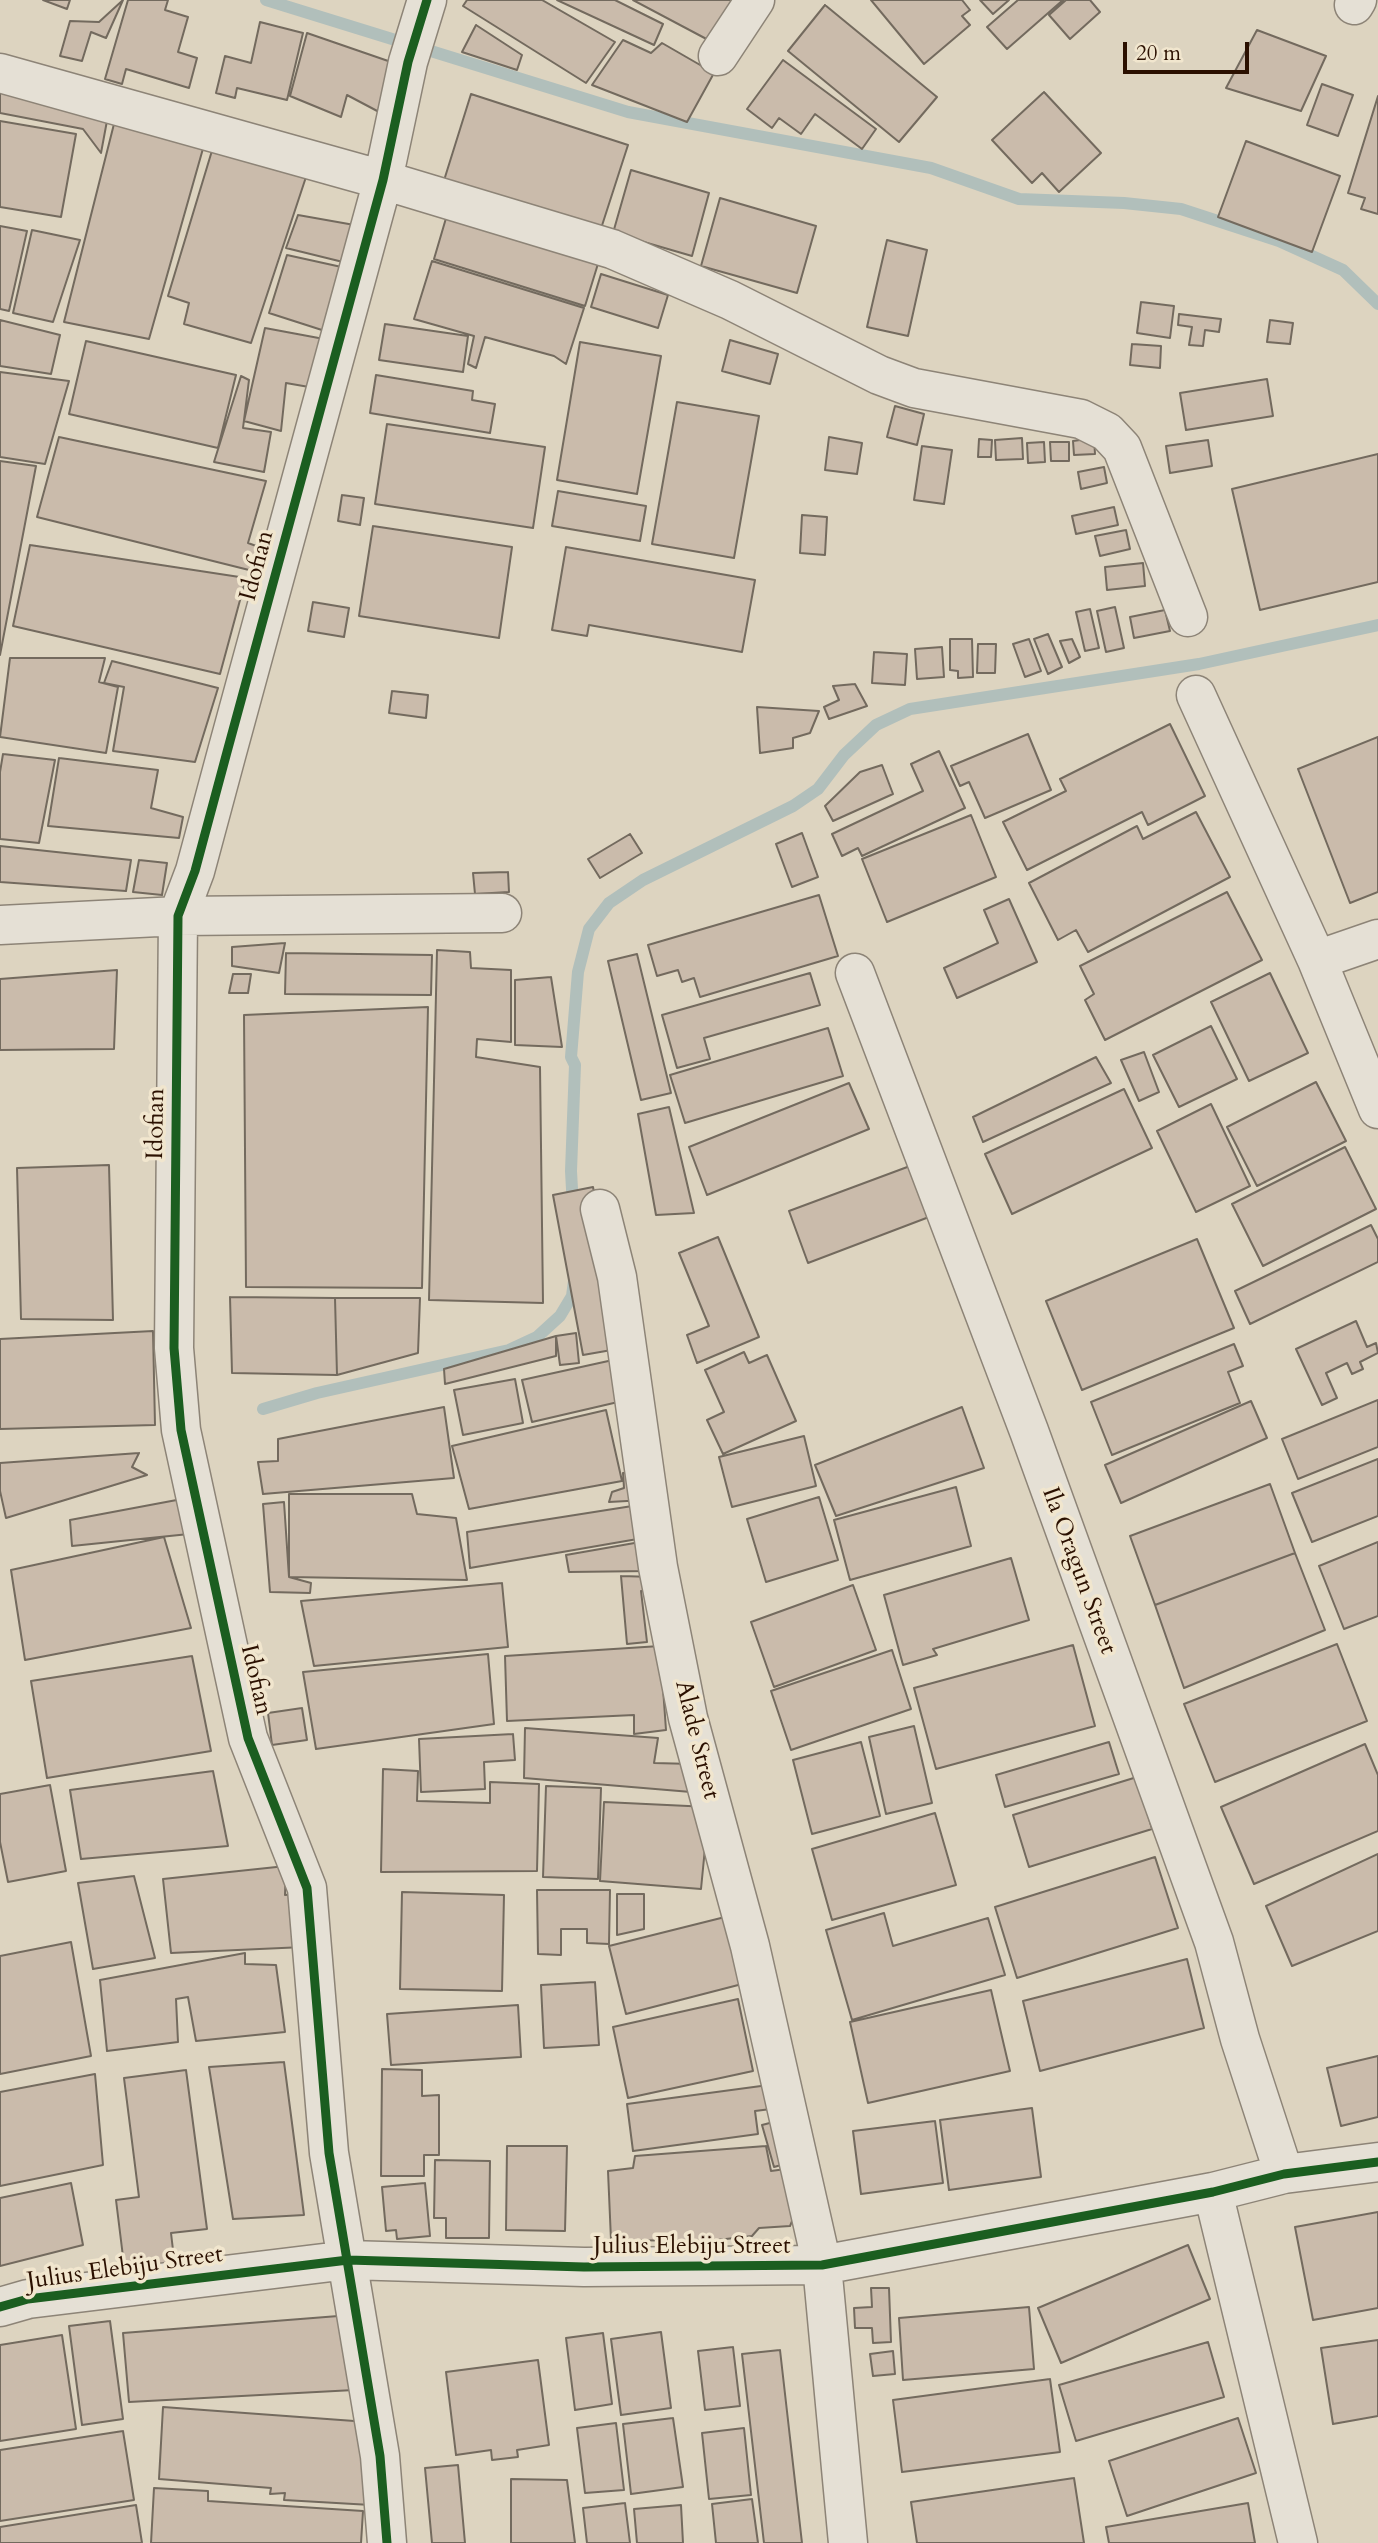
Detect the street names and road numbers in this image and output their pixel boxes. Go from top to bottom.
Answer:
street label: Idofian [235,528,281,604]
street label: Idofian [142,1088,172,1160]
street label: Ila Oragun Street [1034,1484,1122,1658]
street label: Idofian [233,1642,277,1718]
street label: Alade Street [667,1678,725,1802]
street label: Julius Elebiju Street [593,2233,791,2261]
street label: Julius Elebiju Street [25,2241,225,2297]

